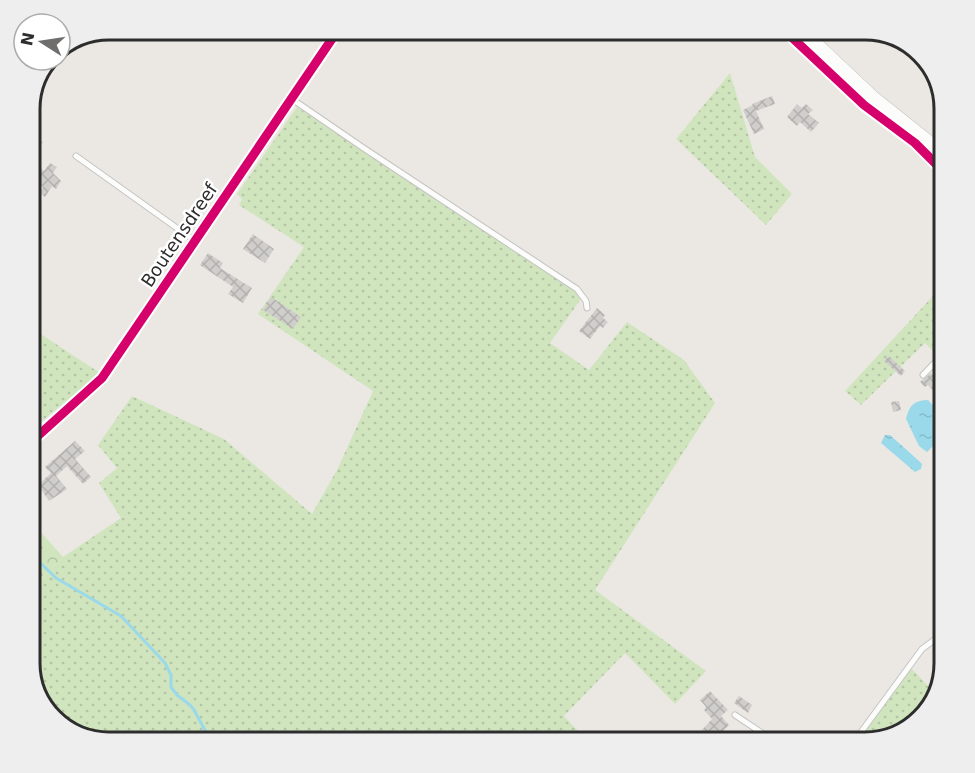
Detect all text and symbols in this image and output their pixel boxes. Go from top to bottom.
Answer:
north arrow [12,12,72,72]
text: N [17,30,39,48]
street label: Boutensdreef [137,179,222,291]

